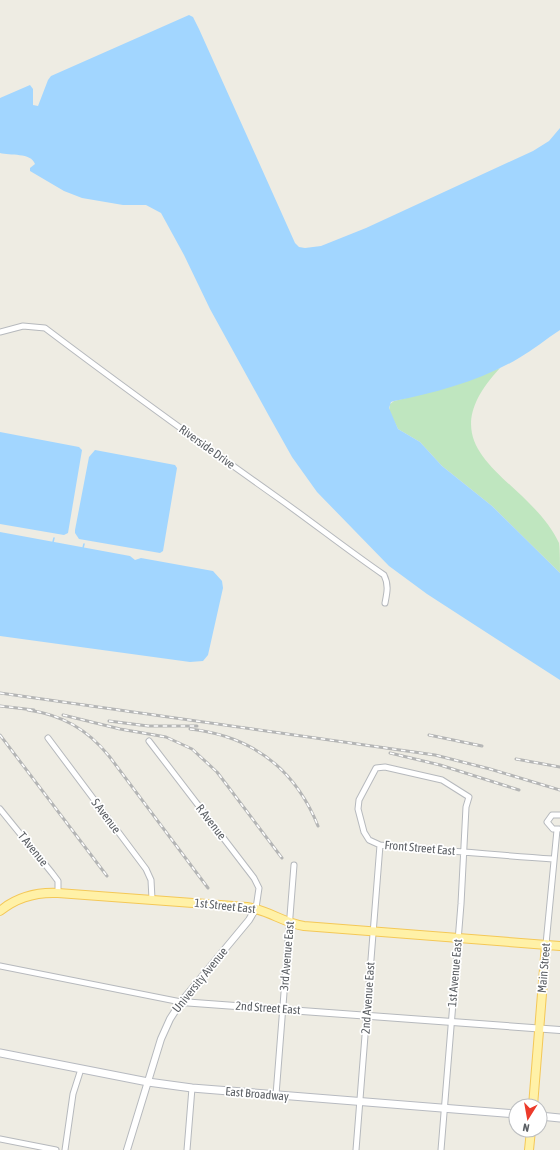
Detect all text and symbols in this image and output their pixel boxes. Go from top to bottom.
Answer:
street label: Riverside Drive [176,422,238,472]
street label: S Avenue [88,796,124,836]
street label: R Avenue [193,802,229,842]
street label: T Avenue [15,829,51,869]
street label: Front Street East [384,838,457,858]
street label: 1st Street East [194,896,257,916]
street label: 3rd Avenue East [277,920,297,991]
street label: 1st Avenue East [445,938,465,1008]
street label: Main Street [535,942,553,994]
street label: University Avenue [169,945,231,1015]
street label: 2nd Avenue East [359,961,378,1034]
street label: 2nd Street East [235,999,302,1017]
street label: East Broadway [225,1084,289,1104]
north arrow [508,1098,548,1138]
text: N [522,1121,530,1134]

